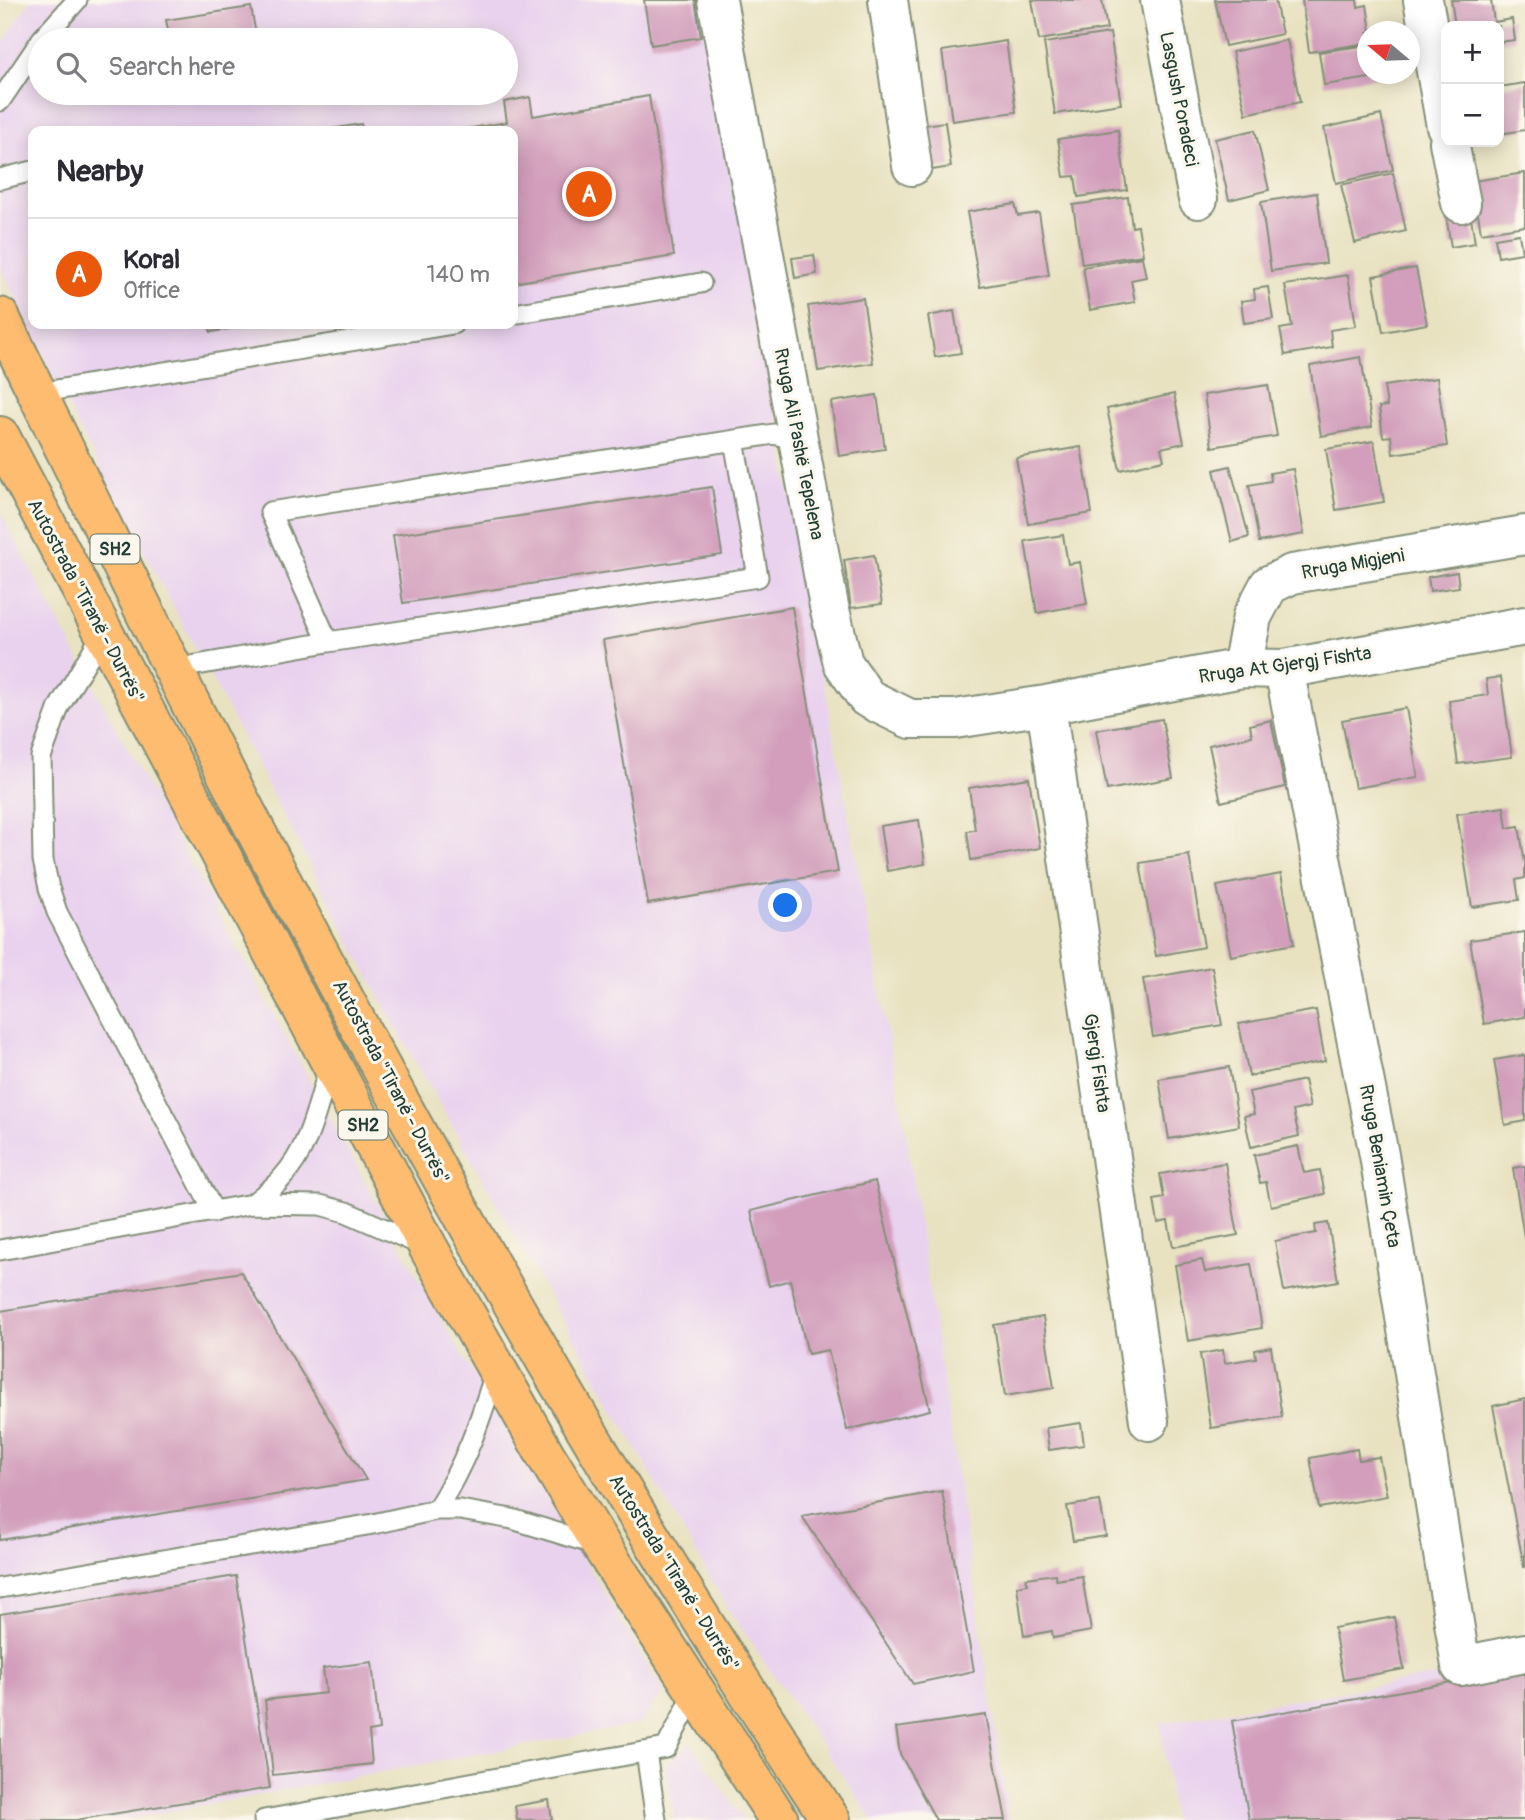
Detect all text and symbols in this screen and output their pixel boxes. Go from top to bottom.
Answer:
north arrow [1357,21,1420,84]
map controls [1441,21,1504,147]
button: + [1441,21,1504,84]
search box [28,28,518,105]
street label: Lasgush Poradeci [1154,30,1204,168]
icon: search [52,48,90,86]
text: Search here [108,51,235,83]
button: − [1441,84,1504,147]
text: Nearby [56,153,143,190]
pin: A [566,168,612,220]
text: Koral [123,244,180,276]
text: A [72,260,86,289]
text: 140 m [427,260,490,289]
text: Office [123,276,180,305]
street label: Rruga Ali Pashë Tepelena [769,346,829,542]
street label: Autostrada "Tiranë - Durrës" [22,495,150,707]
road number: SH2 [90,534,140,564]
street label: Rruga Migjeni [1300,543,1406,585]
street label: Rruga At Gjergj Fishta [1197,641,1373,689]
your location [768,888,802,922]
street label: Autostrada "Tiranë - Durrës" [327,976,455,1188]
street label: Gjergj Fishta [1078,1012,1116,1114]
street label: Rruga Beniamin Çeta [1354,1083,1406,1250]
road number: SH2 [338,1110,388,1140]
street label: Autostrada "Tiranë - Durrës" [603,1470,745,1676]

